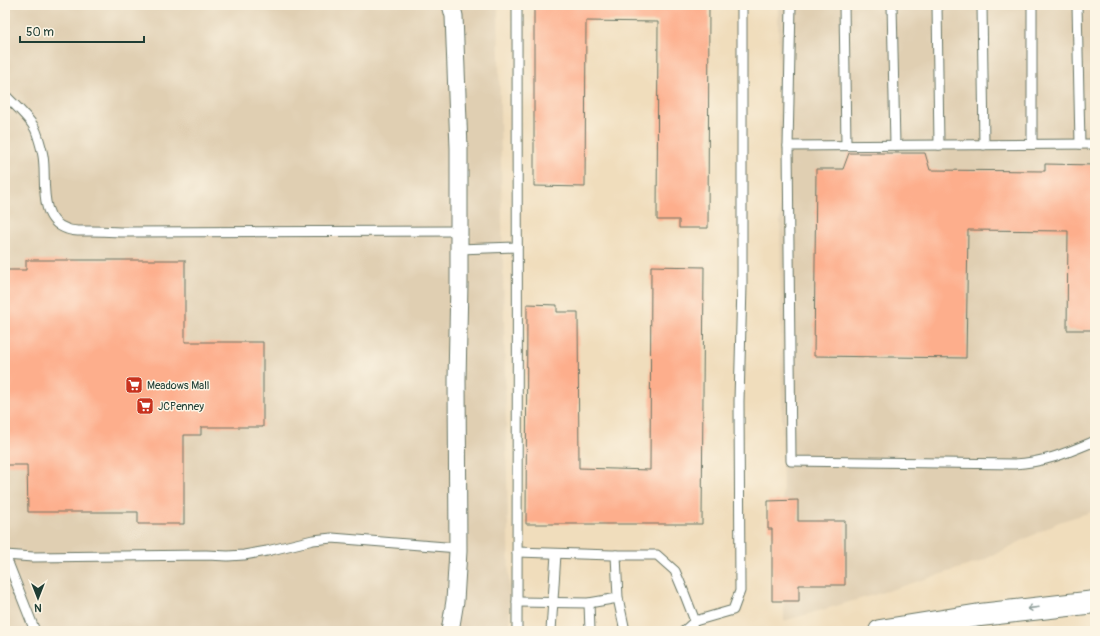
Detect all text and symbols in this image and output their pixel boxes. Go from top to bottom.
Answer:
scale bar [20,18,144,44]
text: 50 m [26,25,54,40]
supermarket icon: Meadows Mall [124,375,144,395]
place label: Meadows Mall [147,379,209,392]
supermarket icon: JCPenney [135,396,155,416]
place label: JCPenney [158,400,204,413]
north arrow [18,578,58,618]
text: N [34,601,42,614]
one-way arrow [1026,604,1039,612]

